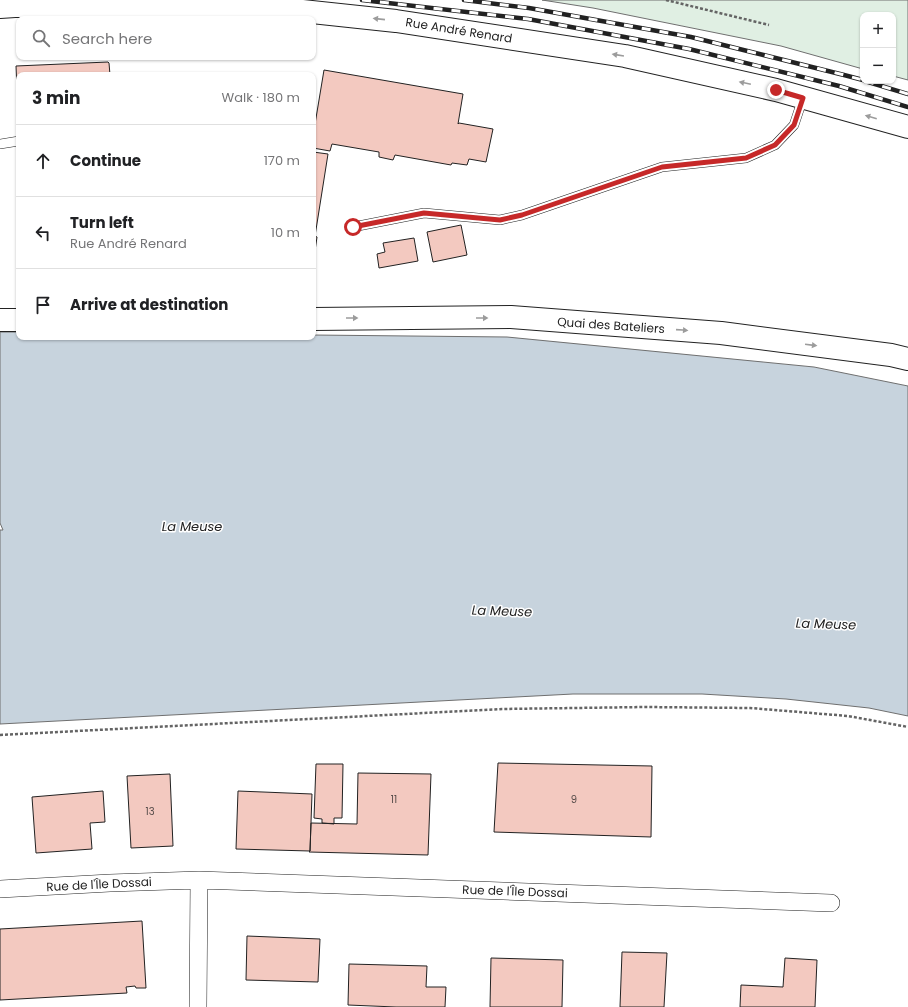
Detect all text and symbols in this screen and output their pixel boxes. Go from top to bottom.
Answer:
map controls [860,12,896,84]
button: + [860,12,896,48]
street label: Rue André Renard [404,13,514,47]
search box [16,16,316,60]
one-way arrow [373,16,385,22]
icon: search [30,27,52,49]
text: Search here [62,28,152,49]
button: − [860,48,896,84]
one-way arrow [612,52,624,58]
one-way arrow [739,79,751,85]
route end [767,81,785,99]
text: 3 min [32,86,80,110]
text: Walk · 180 m [222,88,300,107]
one-way arrow [864,114,876,120]
icon: ahead [32,150,54,172]
text: Continue [70,150,141,171]
text: 170 m [264,151,300,170]
text: Turn left [70,212,134,233]
route start [344,218,362,236]
icon: left [32,222,54,244]
text: 10 m [271,223,300,242]
text: Rue André Renard [70,234,187,253]
icon: arrive [32,294,54,316]
text: Arrive at destination [70,294,228,315]
street label: Quai des Bateliers [557,313,665,337]
one-way arrow [346,315,359,321]
one-way arrow [476,315,489,321]
one-way arrow [676,327,688,334]
one-way arrow [805,342,817,348]
water label: La Meuse [162,517,222,536]
water label: La Meuse [471,600,533,622]
water label: La Meuse [795,613,857,635]
house number: 11 [391,792,397,807]
house number: 9 [571,792,577,807]
house number: 13 [145,804,155,819]
street label: Rue de l'Île Dossai [46,873,152,895]
street label: Rue de l'Île Dossai [462,881,568,901]

